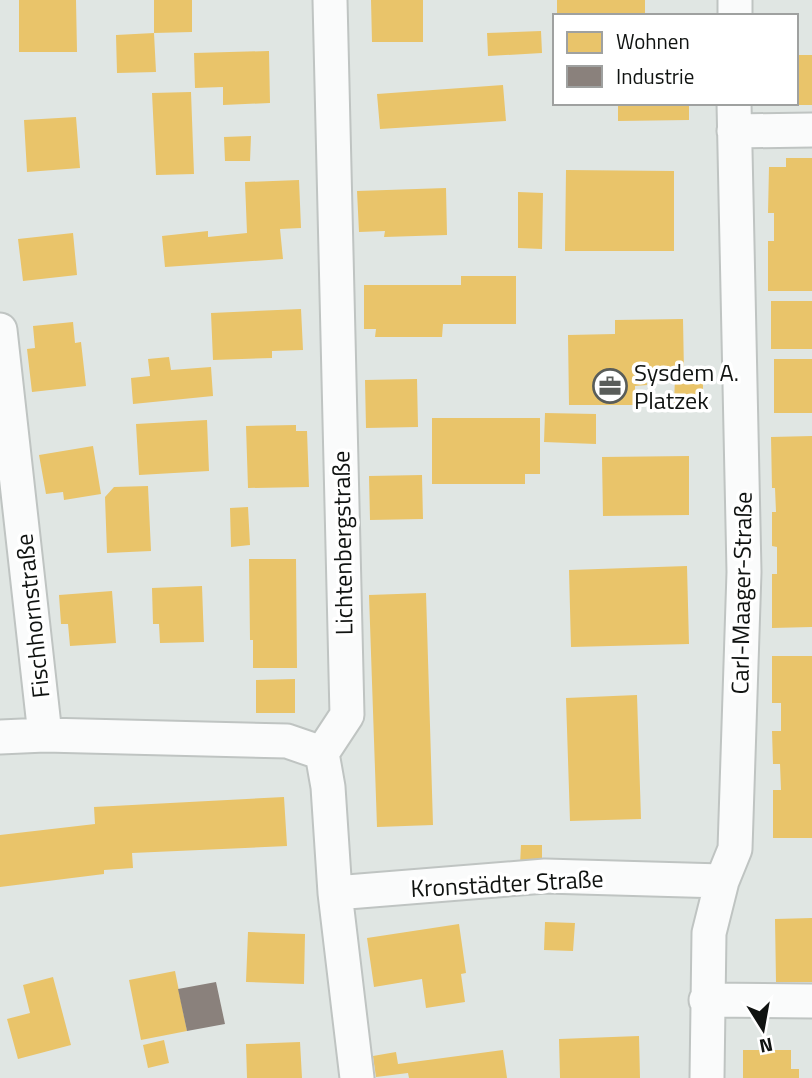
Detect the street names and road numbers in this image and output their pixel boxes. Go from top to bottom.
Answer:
street label: Lichtenbergstraße [322,450,362,636]
street label: Carl-Maager-Straße [721,491,761,695]
street label: Fischhornstraße [5,532,59,700]
street label: Kronstädter Straße [410,860,604,906]

